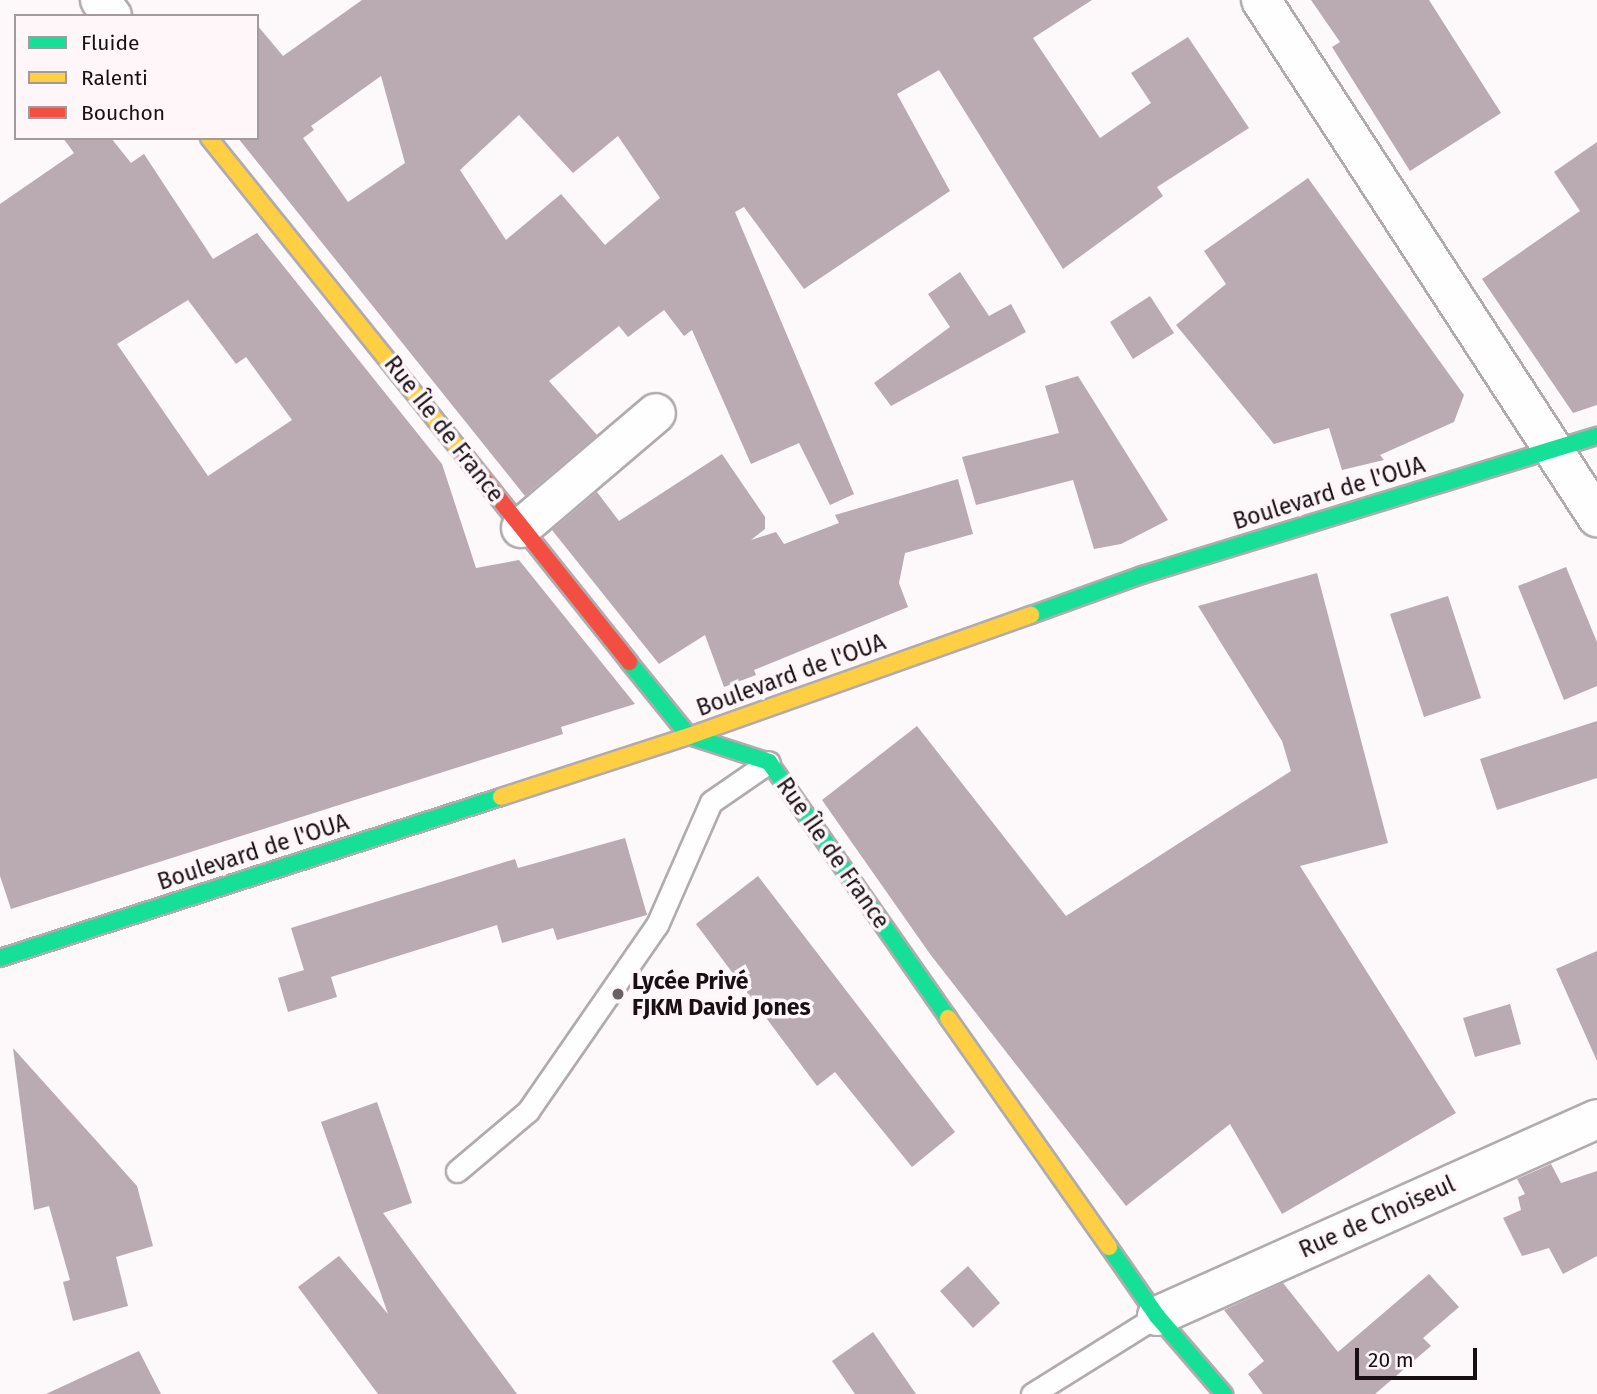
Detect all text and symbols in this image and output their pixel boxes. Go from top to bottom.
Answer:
legend [14,14,259,140]
text: Fluide [81,30,139,56]
text: Ralenti [81,65,148,91]
text: Bouchon [81,100,165,126]
street label: Rue Île de France [378,350,510,508]
street label: Boulevard de l'OUA [1230,451,1428,535]
street label: Boulevard de l'OUA [693,628,889,722]
street label: Rue Île de France [771,772,895,934]
street label: Boulevard de l'OUA [154,808,352,896]
place label: Lycée Privé FJKM David Jones [632,967,811,1021]
marker: Lycée Privé FJKM David Jones [610,986,626,1002]
street label: Rue de Choiseul [1295,1170,1459,1264]
scale bar [1359,1334,1482,1378]
text: 20 m [1368,1347,1414,1373]

